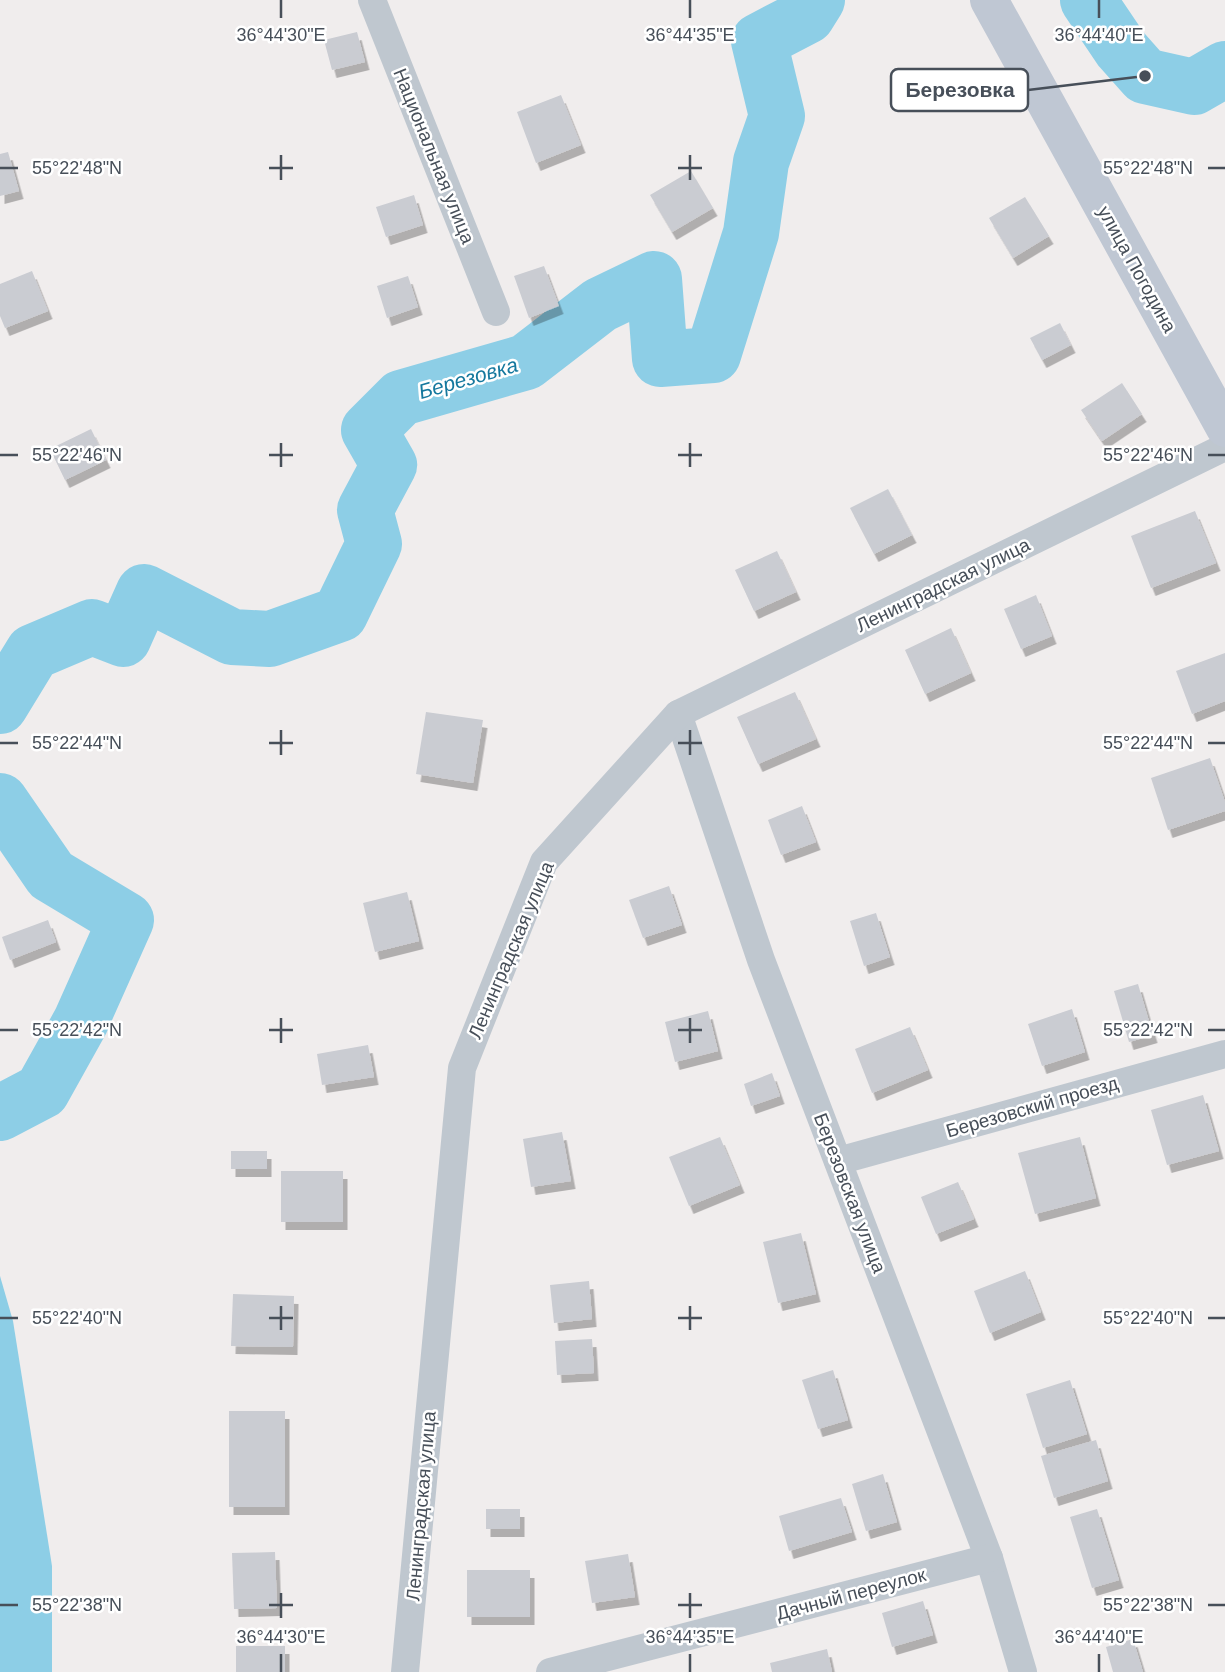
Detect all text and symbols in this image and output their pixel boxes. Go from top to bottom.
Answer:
text: 36°44'30"E [236,25,326,45]
text: 36°44'35"E [645,25,735,45]
text: 36°44'40"E [1054,25,1144,45]
street label: Национальная улица [389,65,479,247]
callout: Березовка [891,69,1028,111]
text: Березовка [905,78,1015,101]
text: 55°22'48"N [32,158,122,178]
text: 55°22'48"N [1103,158,1193,178]
street label: улица Погодина [1094,202,1181,336]
water label: Березовка [416,353,520,403]
text: 55°22'46"N [32,445,122,465]
text: 55°22'46"N [1103,445,1193,465]
street label: Ленинградская улица [853,534,1034,636]
text: 55°22'44"N [32,733,122,753]
text: 55°22'44"N [1103,733,1193,753]
street label: Ленинградская улица [464,858,558,1042]
text: 55°22'42"N [32,1020,122,1040]
text: 55°22'42"N [1103,1020,1193,1040]
street label: Березовский проезд [944,1072,1120,1142]
street label: Березовская улица [810,1110,890,1276]
text: 55°22'40"N [32,1308,122,1328]
text: 55°22'40"N [1103,1308,1193,1328]
street label: Ленинградская улица [402,1410,440,1602]
street label: Дачный переулок [774,1564,929,1624]
text: 55°22'38"N [32,1595,122,1615]
text: 55°22'38"N [1103,1595,1193,1615]
text: 36°44'30"E [236,1627,326,1647]
text: 36°44'35"E [645,1627,735,1647]
text: 36°44'40"E [1054,1627,1144,1647]

